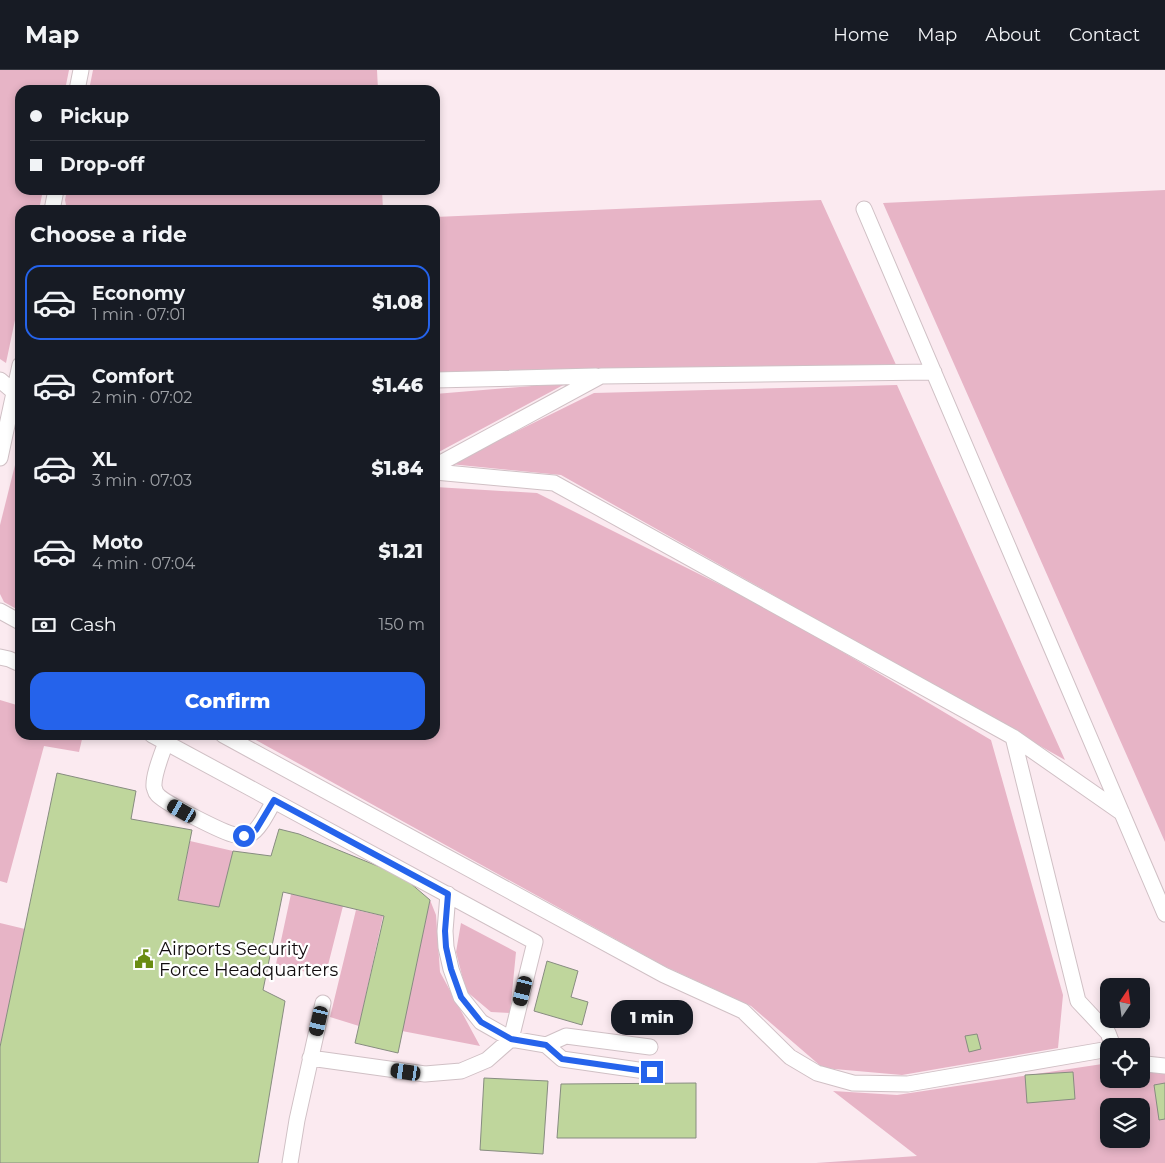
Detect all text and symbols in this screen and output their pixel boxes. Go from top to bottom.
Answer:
text: Map [25,20,79,49]
text: Home [833,24,889,46]
text: Map [917,24,957,46]
text: About [985,24,1041,46]
text: Contact [1069,24,1140,46]
text: Pickup [60,105,129,128]
text: Drop-off [60,153,144,176]
text: Choose a ride [30,221,187,248]
icon: car [32,280,77,325]
text: Economy [92,282,185,305]
text: $1.08 [372,291,423,314]
text: 1 min · 07:01 [92,305,186,324]
icon: car [32,363,77,408]
text: Comfort [92,365,174,388]
text: $1.46 [372,374,423,397]
text: 2 min · 07:02 [92,388,192,407]
icon: car [32,446,77,491]
text: XL [92,448,117,471]
text: $1.84 [372,457,423,480]
text: 3 min · 07:03 [92,471,192,490]
icon: car [32,529,77,574]
text: Moto [92,531,143,554]
text: $1.21 [379,540,423,563]
text: 4 min · 07:04 [92,554,195,573]
icon: cash [30,611,58,639]
text: Cash [70,613,117,636]
text: 150 m [378,615,425,634]
button: Confirm [30,672,425,730]
car [165,797,198,825]
route start [233,825,255,847]
place label: Airports Security Force Headquarters [159,938,338,981]
public building icon: Airports Security Force Headquarters [133,948,155,970]
car [512,975,533,1007]
north arrow [1100,978,1150,1028]
map controls [1100,978,1150,1148]
callout: 1 min [611,1000,693,1034]
car [308,1005,329,1037]
text: 1 min [630,1008,674,1027]
button: locate [1100,1038,1150,1088]
route end [641,1061,663,1083]
car [390,1062,421,1082]
button: layers [1100,1098,1150,1148]

